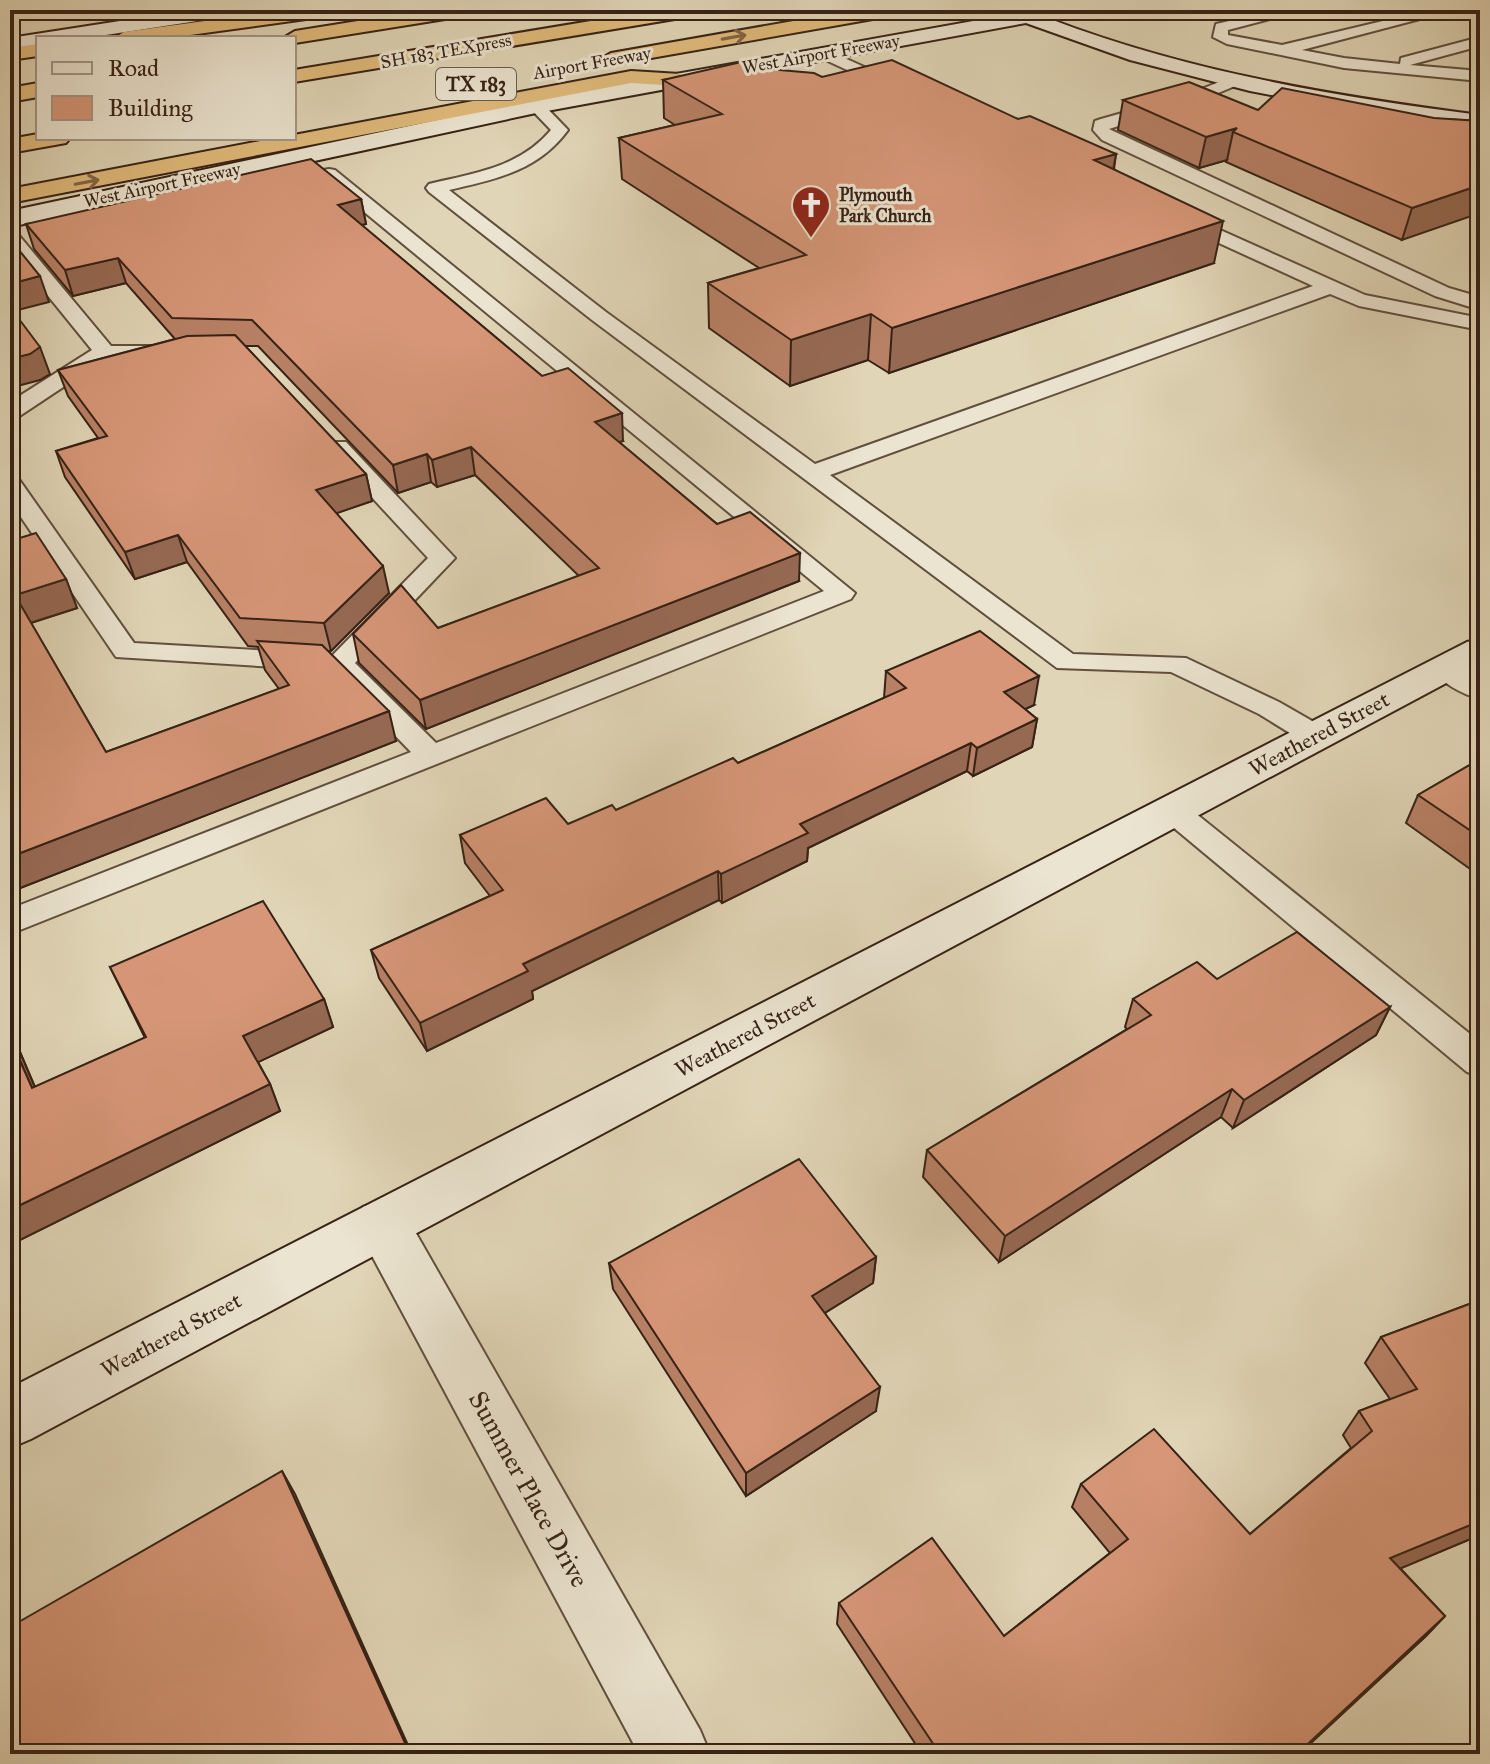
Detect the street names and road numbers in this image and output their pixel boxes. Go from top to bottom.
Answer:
street label: SH 183 TEXpress [379,29,513,73]
street label: West Airport Freeway [740,29,902,79]
street label: Airport Freeway [530,42,653,84]
road number: TX 183 [436,68,516,100]
street label: West Airport Freeway [81,157,243,212]
street label: Weathered Street [1244,686,1394,782]
street label: Weathered Street [670,987,820,1083]
street label: Weathered Street [96,1287,246,1383]
street label: Summer Place Drive [462,1385,596,1593]

